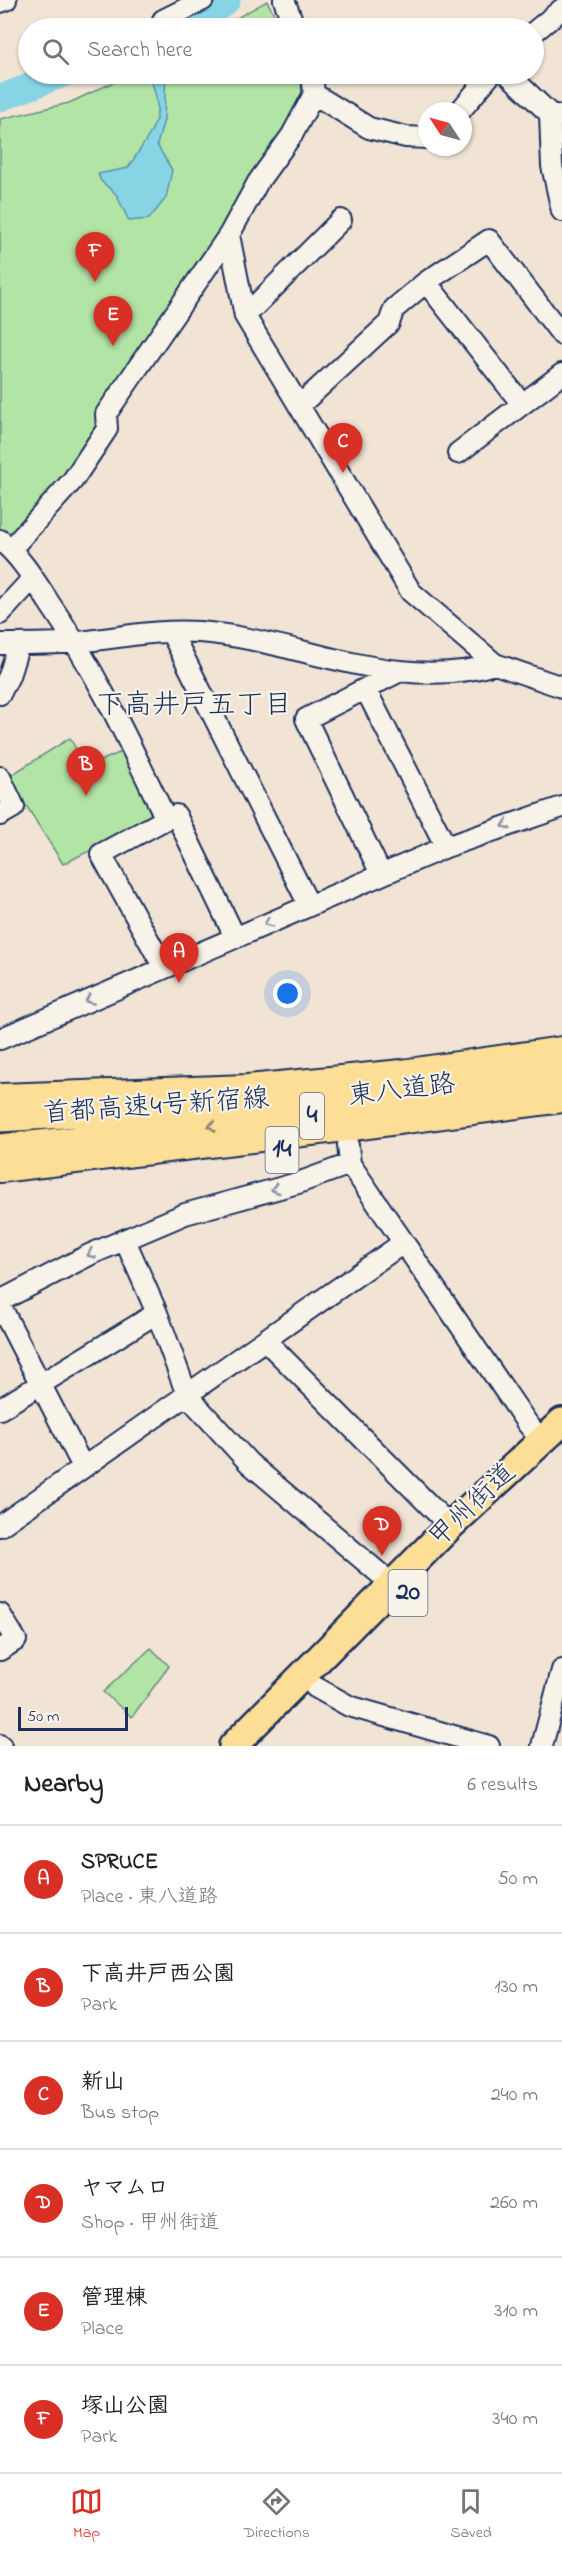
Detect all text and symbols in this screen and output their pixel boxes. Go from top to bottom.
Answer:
search box [18,18,544,84]
icon: search [39,35,72,68]
text: Search here [87,35,192,67]
north arrow [418,102,472,156]
pin: F [76,232,115,282]
pin: E [94,296,132,346]
pin: C [324,424,362,473]
district label: 下高井戸五丁目 [96,686,292,727]
pin: B [66,746,106,796]
one-way arrow [502,818,512,831]
one-way arrow [263,916,274,928]
pin: A [160,934,198,983]
your location [273,979,302,1008]
one-way arrow [84,993,95,1005]
street label: 東八道路 [346,1065,458,1117]
street label: 首都高速4号新宿線 [41,1080,271,1134]
road number: 4 [300,1093,324,1139]
one-way arrow [207,1119,217,1132]
road number: 14 [266,1127,298,1173]
one-way arrow [270,1182,281,1194]
one-way arrow [87,1247,98,1259]
street label: 甲州街道 [421,1454,525,1558]
pin: D [362,1506,401,1556]
road number: 20 [388,1570,428,1616]
scale bar [18,1704,128,1732]
text: 50 m [27,1705,59,1729]
text: Nearby [24,1766,103,1804]
text: 6 results [467,1771,538,1800]
text: SPRUCE [81,1847,158,1879]
text: A [37,1865,50,1894]
text: 50 m [497,1865,538,1894]
text: Place · 東八道路 [81,1883,218,1912]
text: 下高井戸西公園 [81,1959,235,1991]
text: B [37,1973,50,2002]
text: 130 m [494,1973,538,2002]
text: Park [81,1991,117,2020]
text: 新山 [81,2067,125,2099]
text: C [38,2081,49,2110]
text: 240 m [491,2081,538,2110]
text: Bus stop [81,2099,159,2128]
text: ヤマムロ [81,2173,169,2205]
text: D [36,2189,51,2218]
text: 260 m [490,2189,538,2218]
text: Shop · 甲州街道 [81,2209,219,2238]
text: 管理棟 [81,2283,147,2315]
text: E [37,2297,50,2326]
text: 310 m [494,2297,538,2326]
text: Place [81,2315,123,2344]
text: 塚山公園 [81,2391,169,2423]
text: F [37,2405,50,2434]
text: 340 m [492,2405,538,2434]
text: Park [81,2423,117,2452]
tab: Map [70,2485,103,2545]
tab: Directions [243,2485,310,2545]
tab: Saved [450,2485,492,2545]

